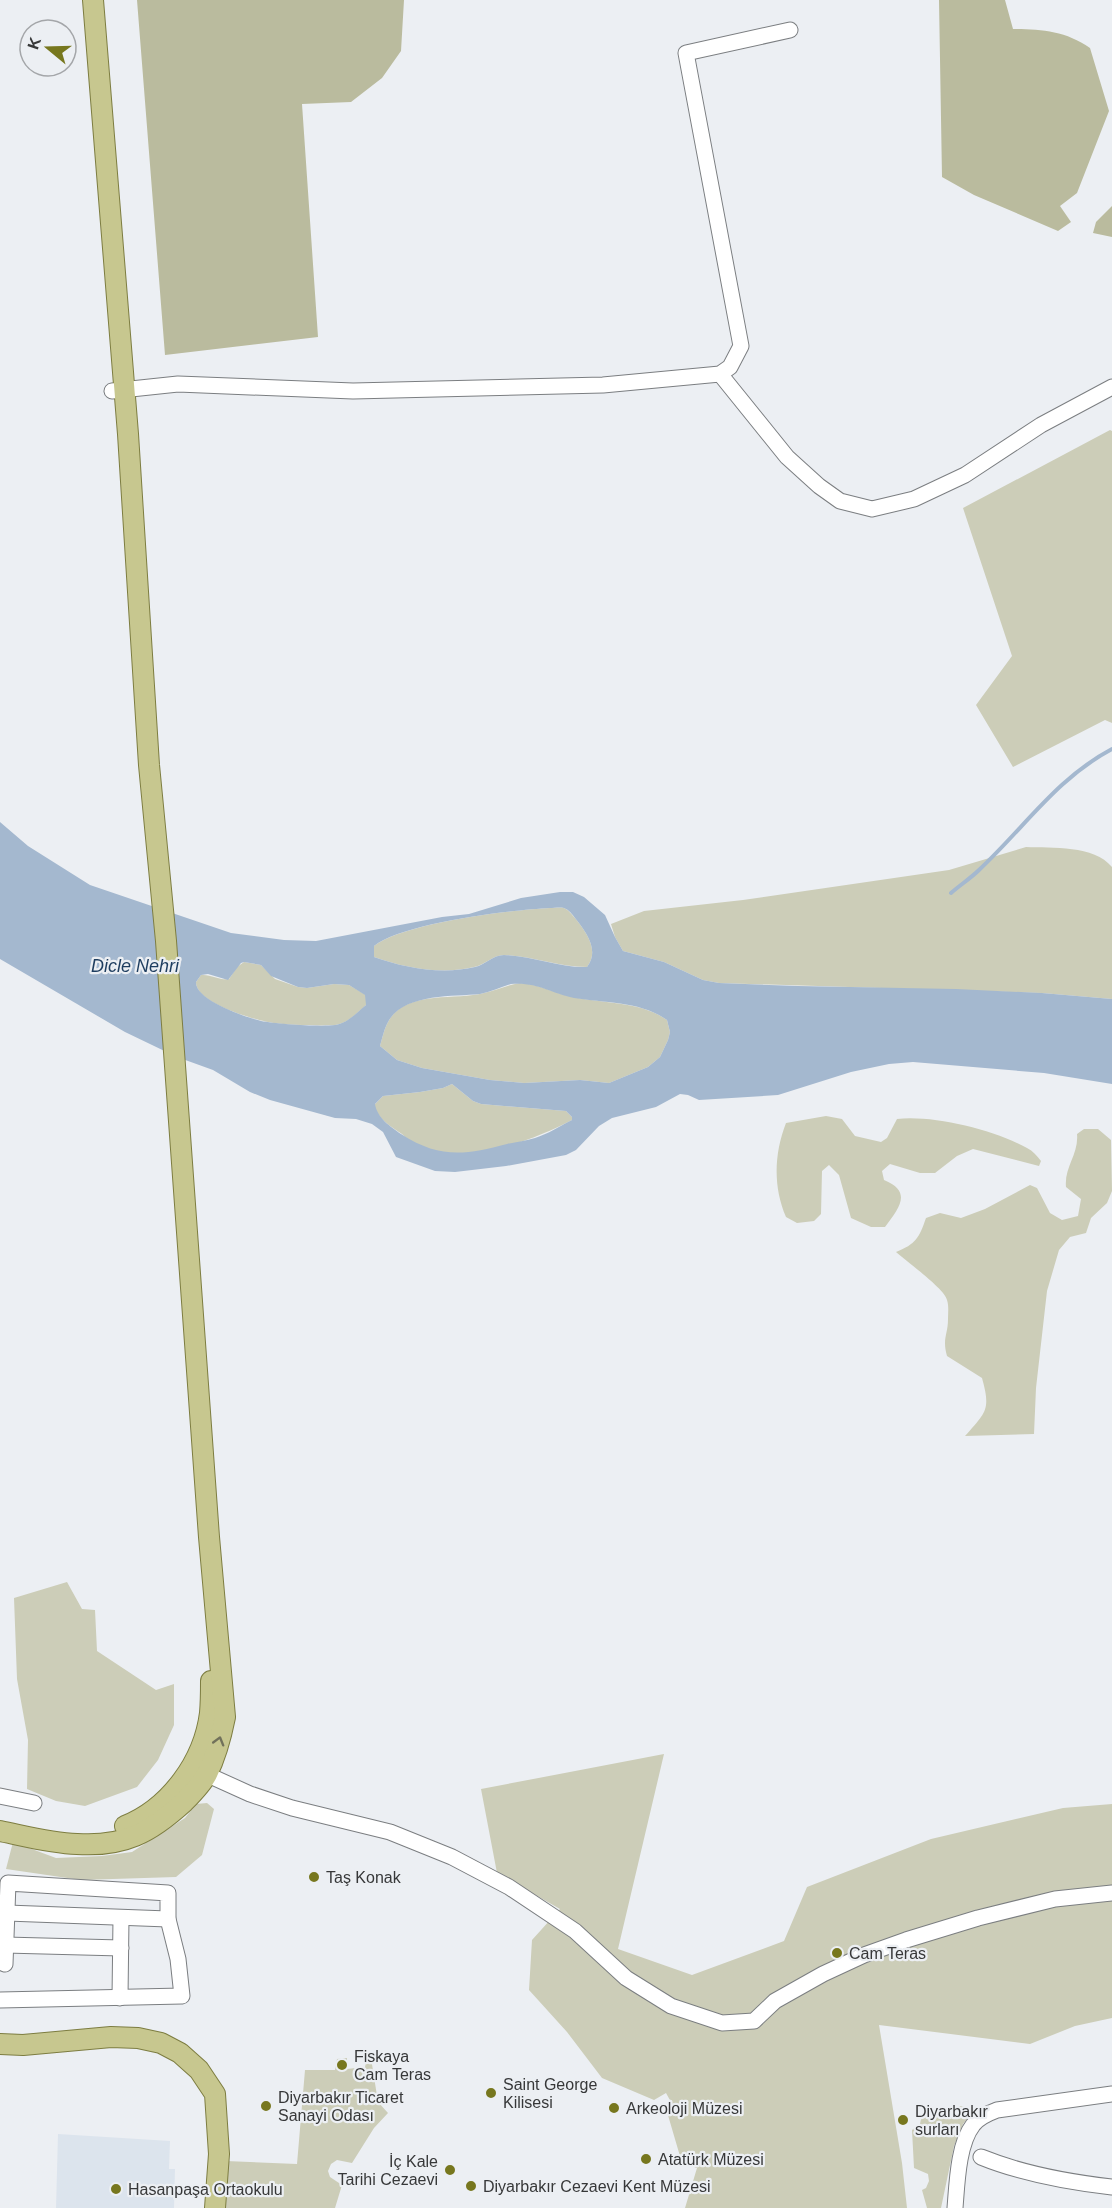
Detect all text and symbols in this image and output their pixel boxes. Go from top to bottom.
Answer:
north arrow [18,18,78,78]
text: K [24,35,44,52]
water label: Dicle Nehri [91,956,180,976]
one-way arrow [212,1736,224,1747]
place label: Taş Konak [326,1869,402,1886]
marker: Taş Konak [307,1870,321,1884]
place label: Cam Teras [849,1945,926,1962]
marker: Cam Teras [830,1946,844,1960]
place label: Fiskaya Cam Teras [354,2048,431,2083]
marker: Fiskaya Cam Teras [335,2058,349,2072]
place label: Saint George Kilisesi [503,2076,597,2111]
marker: Saint George Kilisesi [484,2086,498,2100]
place label: Diyarbakır Ticaret Sanayi Odası [278,2089,404,2124]
marker: Diyarbakır Ticaret Sanayi Odası [259,2099,273,2113]
place label: Arkeoloji Müzesi [626,2100,742,2117]
marker: Arkeoloji Müzesi [607,2101,621,2115]
place label: Diyarbakır surları [915,2103,989,2138]
marker: Diyarbakır surları [896,2113,910,2127]
place label: Atatürk Müzesi [658,2151,764,2168]
place label: İç Kale Tarihi Cezaevi [338,2152,438,2188]
marker: Atatürk Müzesi [639,2152,653,2166]
marker: İç Kale Tarihi Cezaevi [443,2163,457,2177]
place label: Diyarbakır Cezaevi Kent Müzesi [483,2178,711,2195]
marker: Diyarbakır Cezaevi Kent Müzesi [464,2179,478,2193]
place label: Hasanpaşa Ortaokulu [128,2181,283,2198]
marker: Hasanpaşa Ortaokulu [109,2182,123,2196]

